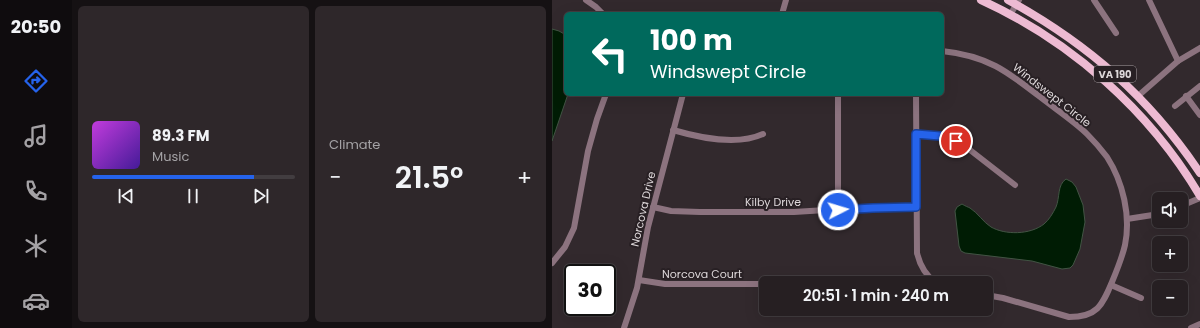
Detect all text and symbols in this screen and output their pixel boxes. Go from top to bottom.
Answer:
text: 20:50 [11,14,61,39]
text: 100 m [650,21,733,60]
icon: left [584,28,636,80]
text: Windswept Circle [650,59,806,84]
street label: Windswept Circle [1009,59,1095,131]
road number: VA 190 [1094,66,1136,82]
icon: directions [22,67,50,95]
icon: music [22,122,50,150]
pin [939,124,973,158]
text: 89.3 FM [152,125,209,146]
icon: arrive [945,130,967,152]
text: Climate [329,135,380,154]
text: Music [152,147,189,166]
text: 21.5° [395,156,463,199]
text: − [329,162,341,193]
text: + [517,162,532,193]
street label: Norcova Drive [627,170,659,248]
icon: phone [22,177,50,205]
icon: previous [115,185,137,207]
icon: pause [182,185,204,207]
icon: next [250,185,272,207]
position arrow [817,189,859,231]
map controls [1152,192,1188,316]
button: sound [1152,192,1188,228]
street label: Kilby Drive [745,194,801,210]
icon: climate [22,232,50,260]
button: + [1152,236,1188,272]
speed limit sign: 30 [564,264,616,316]
street label: Norcova Court [662,266,742,282]
button: − [1152,280,1188,316]
text: 20:51 · 1 min · 240 m [803,285,949,306]
icon: car [22,287,50,315]

